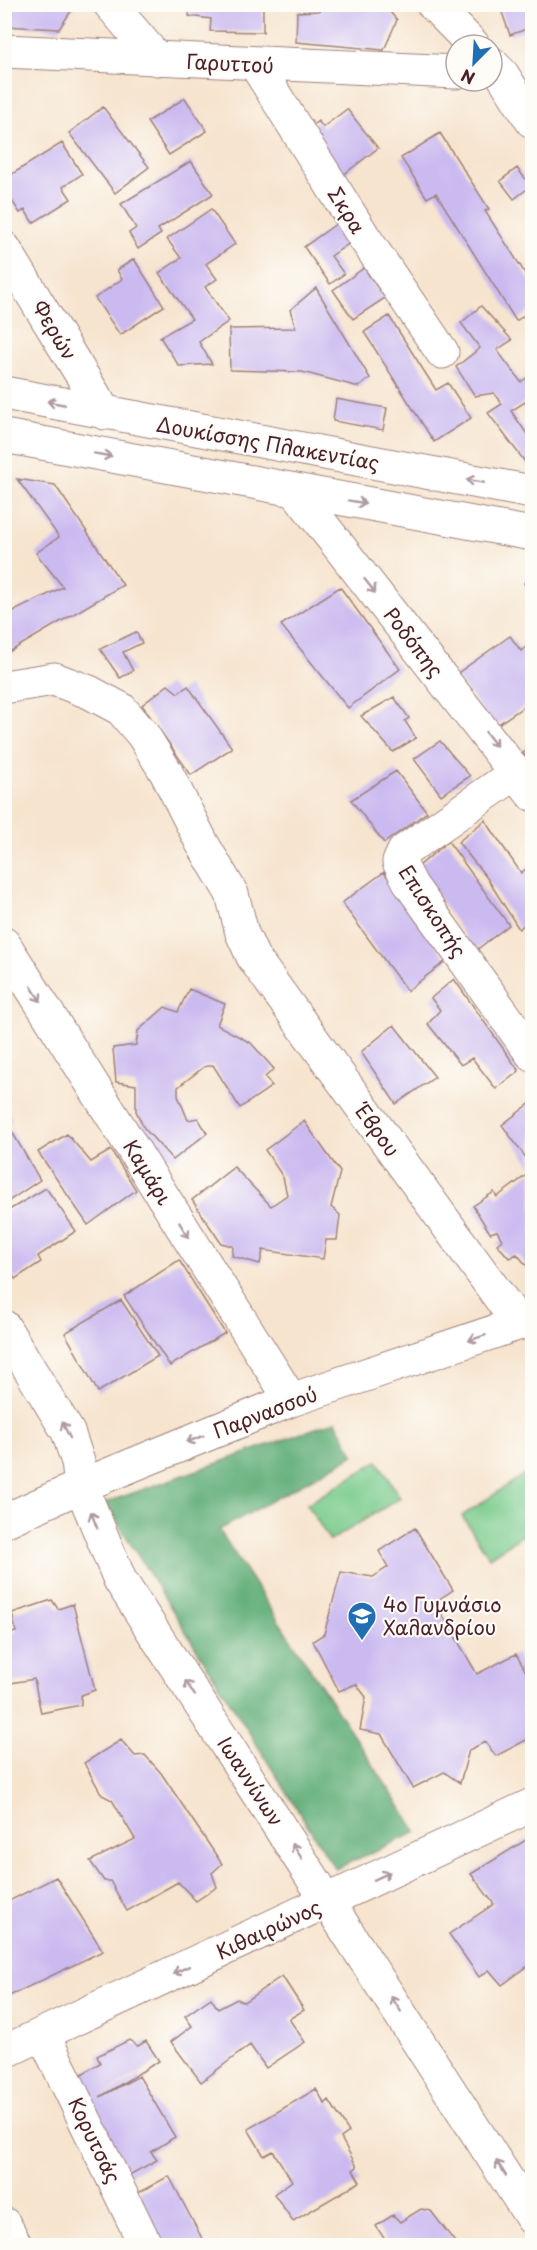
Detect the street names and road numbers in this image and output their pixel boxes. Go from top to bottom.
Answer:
street label: Γαρυττού [185,46,275,80]
street label: Σκρα [321,181,373,239]
street label: Φερών [25,294,85,366]
street label: Δουκίσσης Πλακεντίας [154,409,382,477]
street label: Ροδόπης [377,601,451,683]
street label: Επισκοπής [392,859,474,963]
street label: Έβρου [347,1095,407,1162]
street label: Καμάρι [116,1134,180,1211]
street label: Παρνασσού [209,1378,321,1446]
street label: Ιωαννίνων [211,1730,291,1832]
street label: Κιθαιρώνος [210,1892,326,1966]
street label: Κορυτσάς [61,2092,129,2188]

